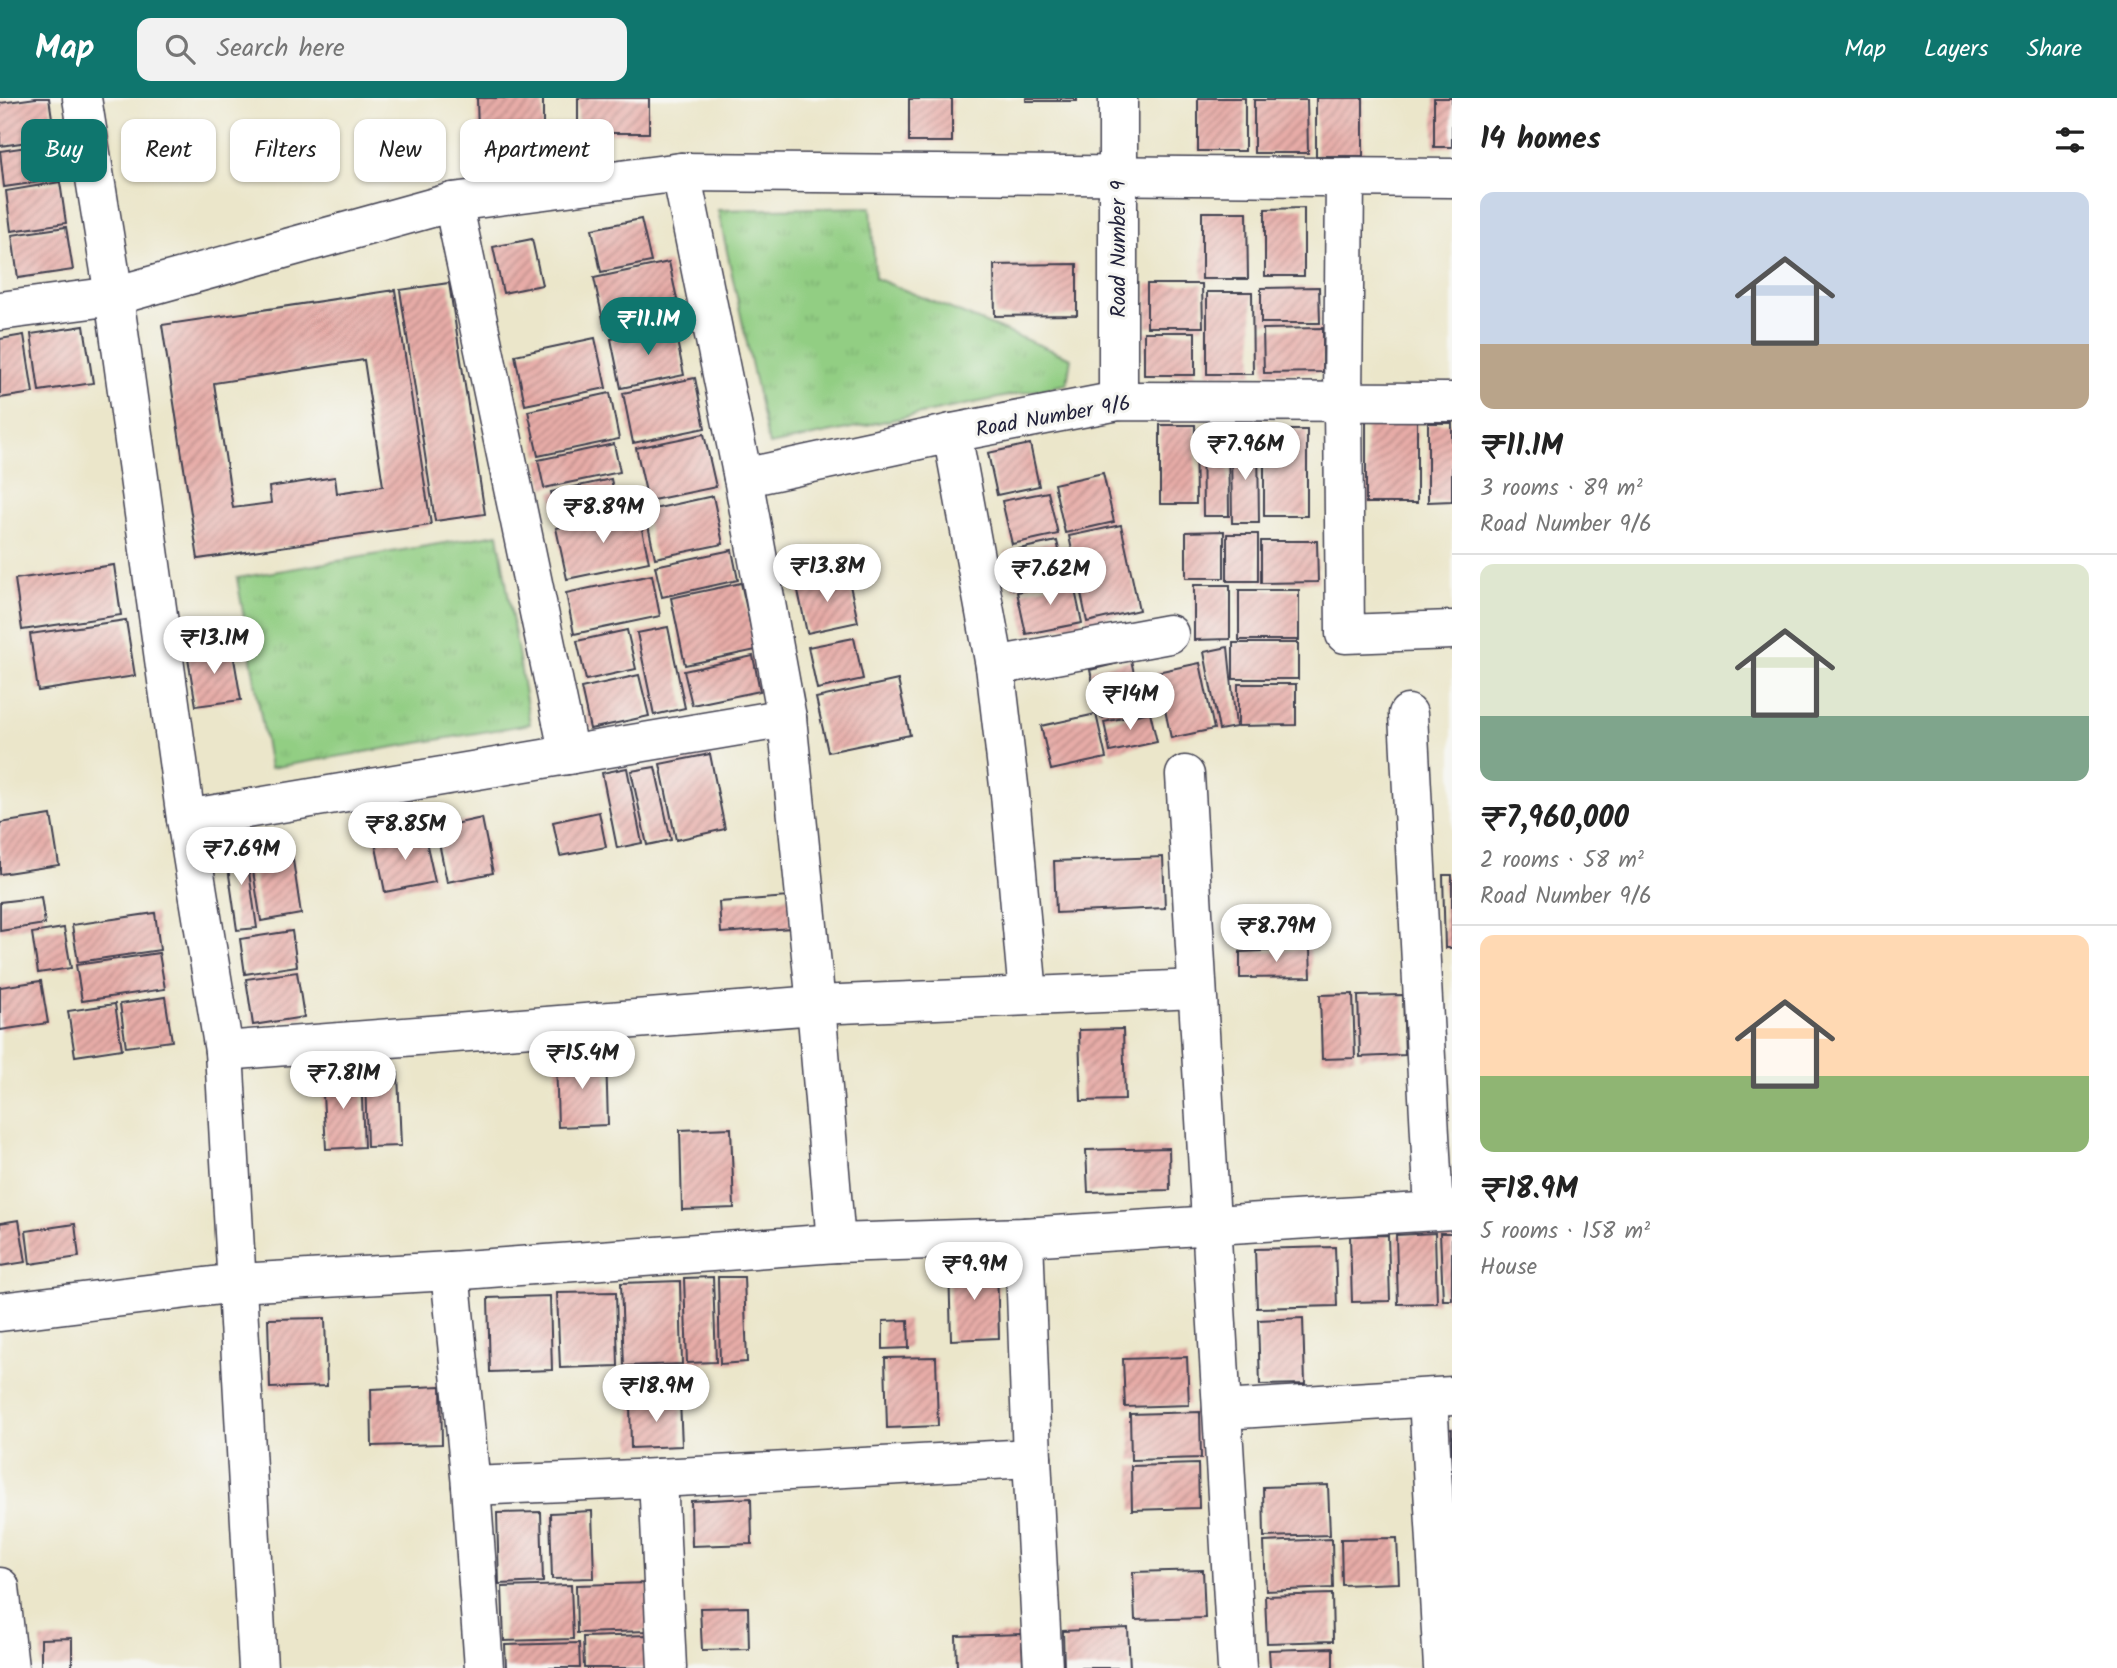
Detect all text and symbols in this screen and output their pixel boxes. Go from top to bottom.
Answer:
search box [137,18,627,81]
text: Map [35,23,95,76]
text: Search here [217,28,345,70]
icon: search [161,30,199,68]
text: Map [1844,30,1886,69]
text: Layers [1924,30,1988,69]
text: Share [2026,30,2082,69]
text: 14 homes [1480,116,1601,164]
chip: Buy [21,119,107,182]
chip: Rent [121,119,216,182]
chip: Filters [230,119,340,182]
chip: New [354,119,446,182]
chip: Apartment [460,119,614,182]
icon: filters [2051,121,2089,159]
street label: Road Number 9 [1103,180,1136,318]
icon: home [1722,238,1848,364]
pin: ₹11.1M [591,298,705,357]
text: ₹11.1M [616,302,680,338]
street label: Road Number 9/6 [973,388,1133,447]
pin: ₹7.96M [1188,422,1302,482]
text: ₹11.1M [1480,423,1563,471]
text: ₹7.96M [1206,427,1284,463]
text: 3 rooms · 89 m² [1480,471,1643,507]
pin: ₹8.89M [546,486,660,545]
text: ₹8.89M [562,490,644,526]
text: Road Number 9/6 [1480,507,1652,543]
pin: ₹13.8M [770,545,884,604]
pin: ₹7.62M [993,547,1107,607]
text: ₹13.8M [789,549,865,585]
text: ₹7.62M [1010,552,1090,588]
icon: home [1722,610,1848,736]
pin: ₹13.1M [157,616,271,676]
text: ₹13.1M [179,621,249,657]
pin: ₹14M [1089,672,1171,732]
text: ₹14M [1102,677,1158,713]
text: ₹7,960,000 [1480,795,1629,843]
pin: ₹8.85M [348,802,462,862]
text: ₹8.85M [364,807,446,843]
pin: ₹7.69M [184,828,298,887]
text: ₹7.69M [202,832,280,868]
text: 2 rooms · 58 m² [1480,843,1644,879]
text: Road Number 9/6 [1480,879,1652,915]
pin: ₹8.79M [1219,904,1333,964]
text: ₹8.79M [1237,909,1315,945]
icon: home [1722,981,1848,1107]
pin: ₹15.4M [525,1032,639,1091]
text: ₹15.4M [545,1036,619,1072]
pin: ₹7.81M [286,1052,400,1111]
text: ₹7.81M [306,1056,380,1092]
text: ₹18.9M [1480,1166,1578,1214]
text: 5 rooms · 158 m² [1480,1214,1650,1250]
pin: ₹9.9M [925,1242,1023,1302]
text: ₹9.9M [941,1247,1007,1283]
text: House [1480,1250,1537,1286]
pin: ₹18.9M [599,1364,713,1424]
text: ₹18.9M [618,1369,694,1405]

